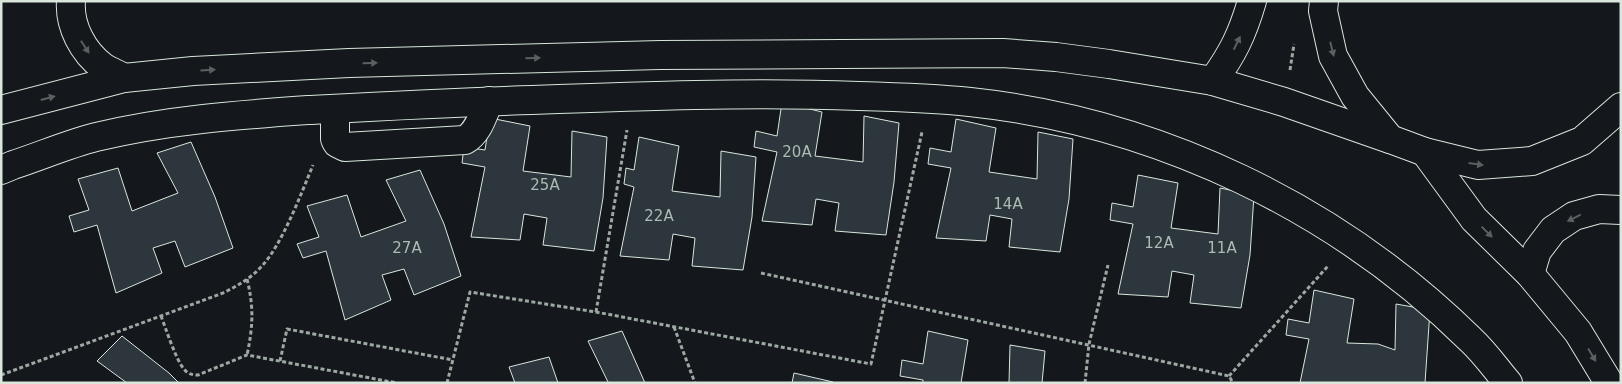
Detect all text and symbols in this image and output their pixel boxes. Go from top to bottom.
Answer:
one-way arrow [1233,36,1241,51]
one-way arrow [80,40,89,53]
one-way arrow [1328,41,1336,56]
one-way arrow [525,53,541,61]
one-way arrow [362,58,378,66]
one-way arrow [200,66,216,74]
one-way arrow [41,93,56,101]
house number: 20A [782,143,812,161]
one-way arrow [1468,160,1484,168]
house number: 25A [530,176,560,194]
house number: 14A [993,195,1023,213]
house number: 22A [644,207,674,225]
one-way arrow [1566,213,1581,222]
one-way arrow [1481,226,1493,238]
house number: 12A [1144,234,1174,252]
house number: 27A [392,239,422,257]
house number: 11A [1207,239,1237,257]
one-way arrow [1588,349,1597,362]

